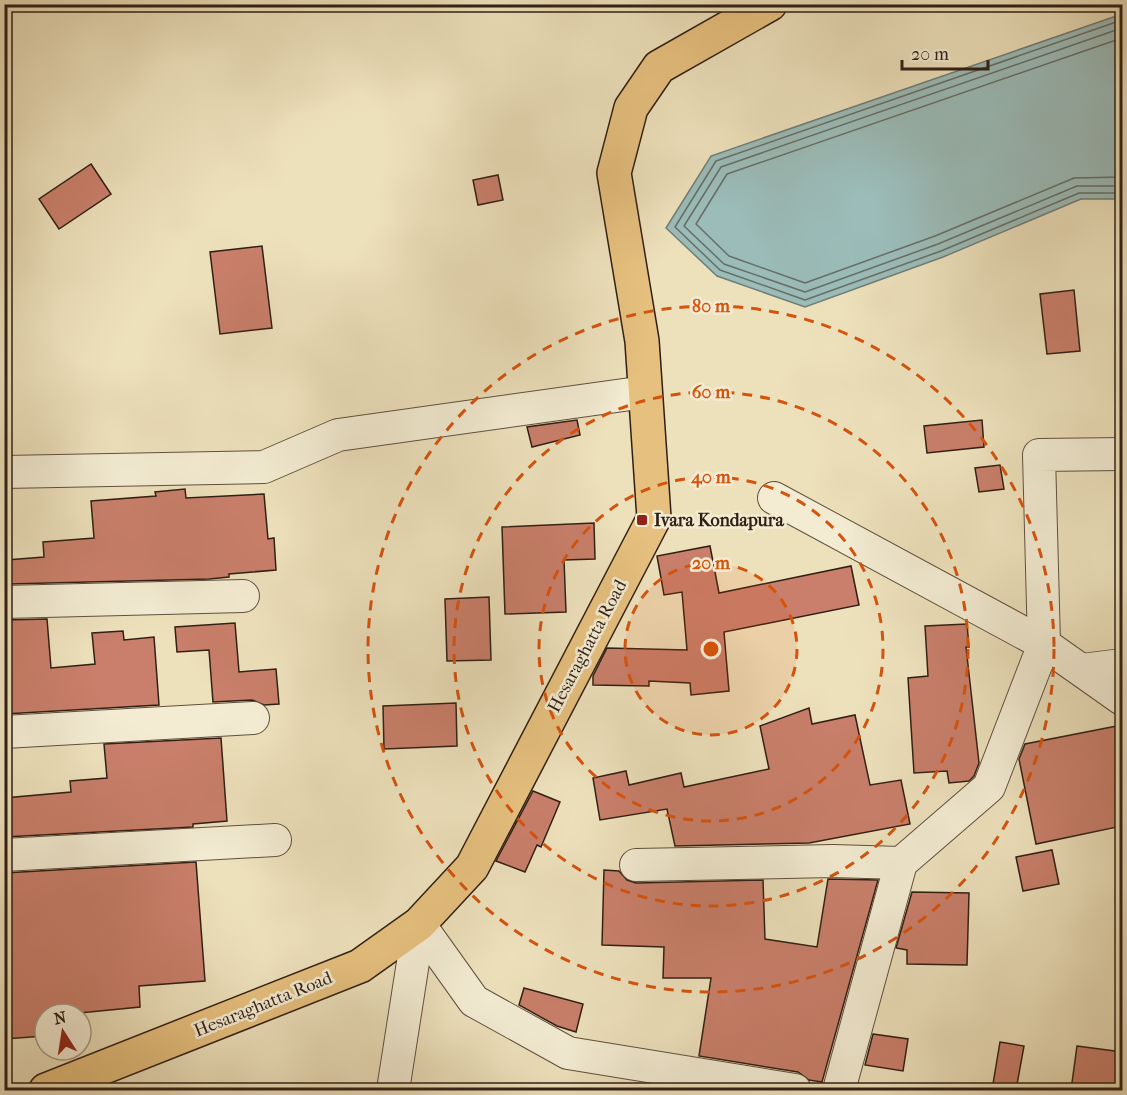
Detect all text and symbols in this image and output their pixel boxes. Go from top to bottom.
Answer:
scale bar [902,33,988,71]
text: 20 m [911,44,949,65]
text: 80 m [692,296,731,317]
text: 60 m [692,382,731,403]
text: 40 m [690,467,732,488]
place label: Ivara Kondapura [654,510,784,531]
marker: Ivara Kondapura [635,513,649,527]
text: 20 m [692,553,731,574]
street label: Hesaraghatta Road [544,576,631,716]
centre of rings [701,639,721,659]
street label: Hesaraghatta Road [191,967,335,1042]
north arrow [33,1002,93,1062]
text: N [52,1007,69,1028]

